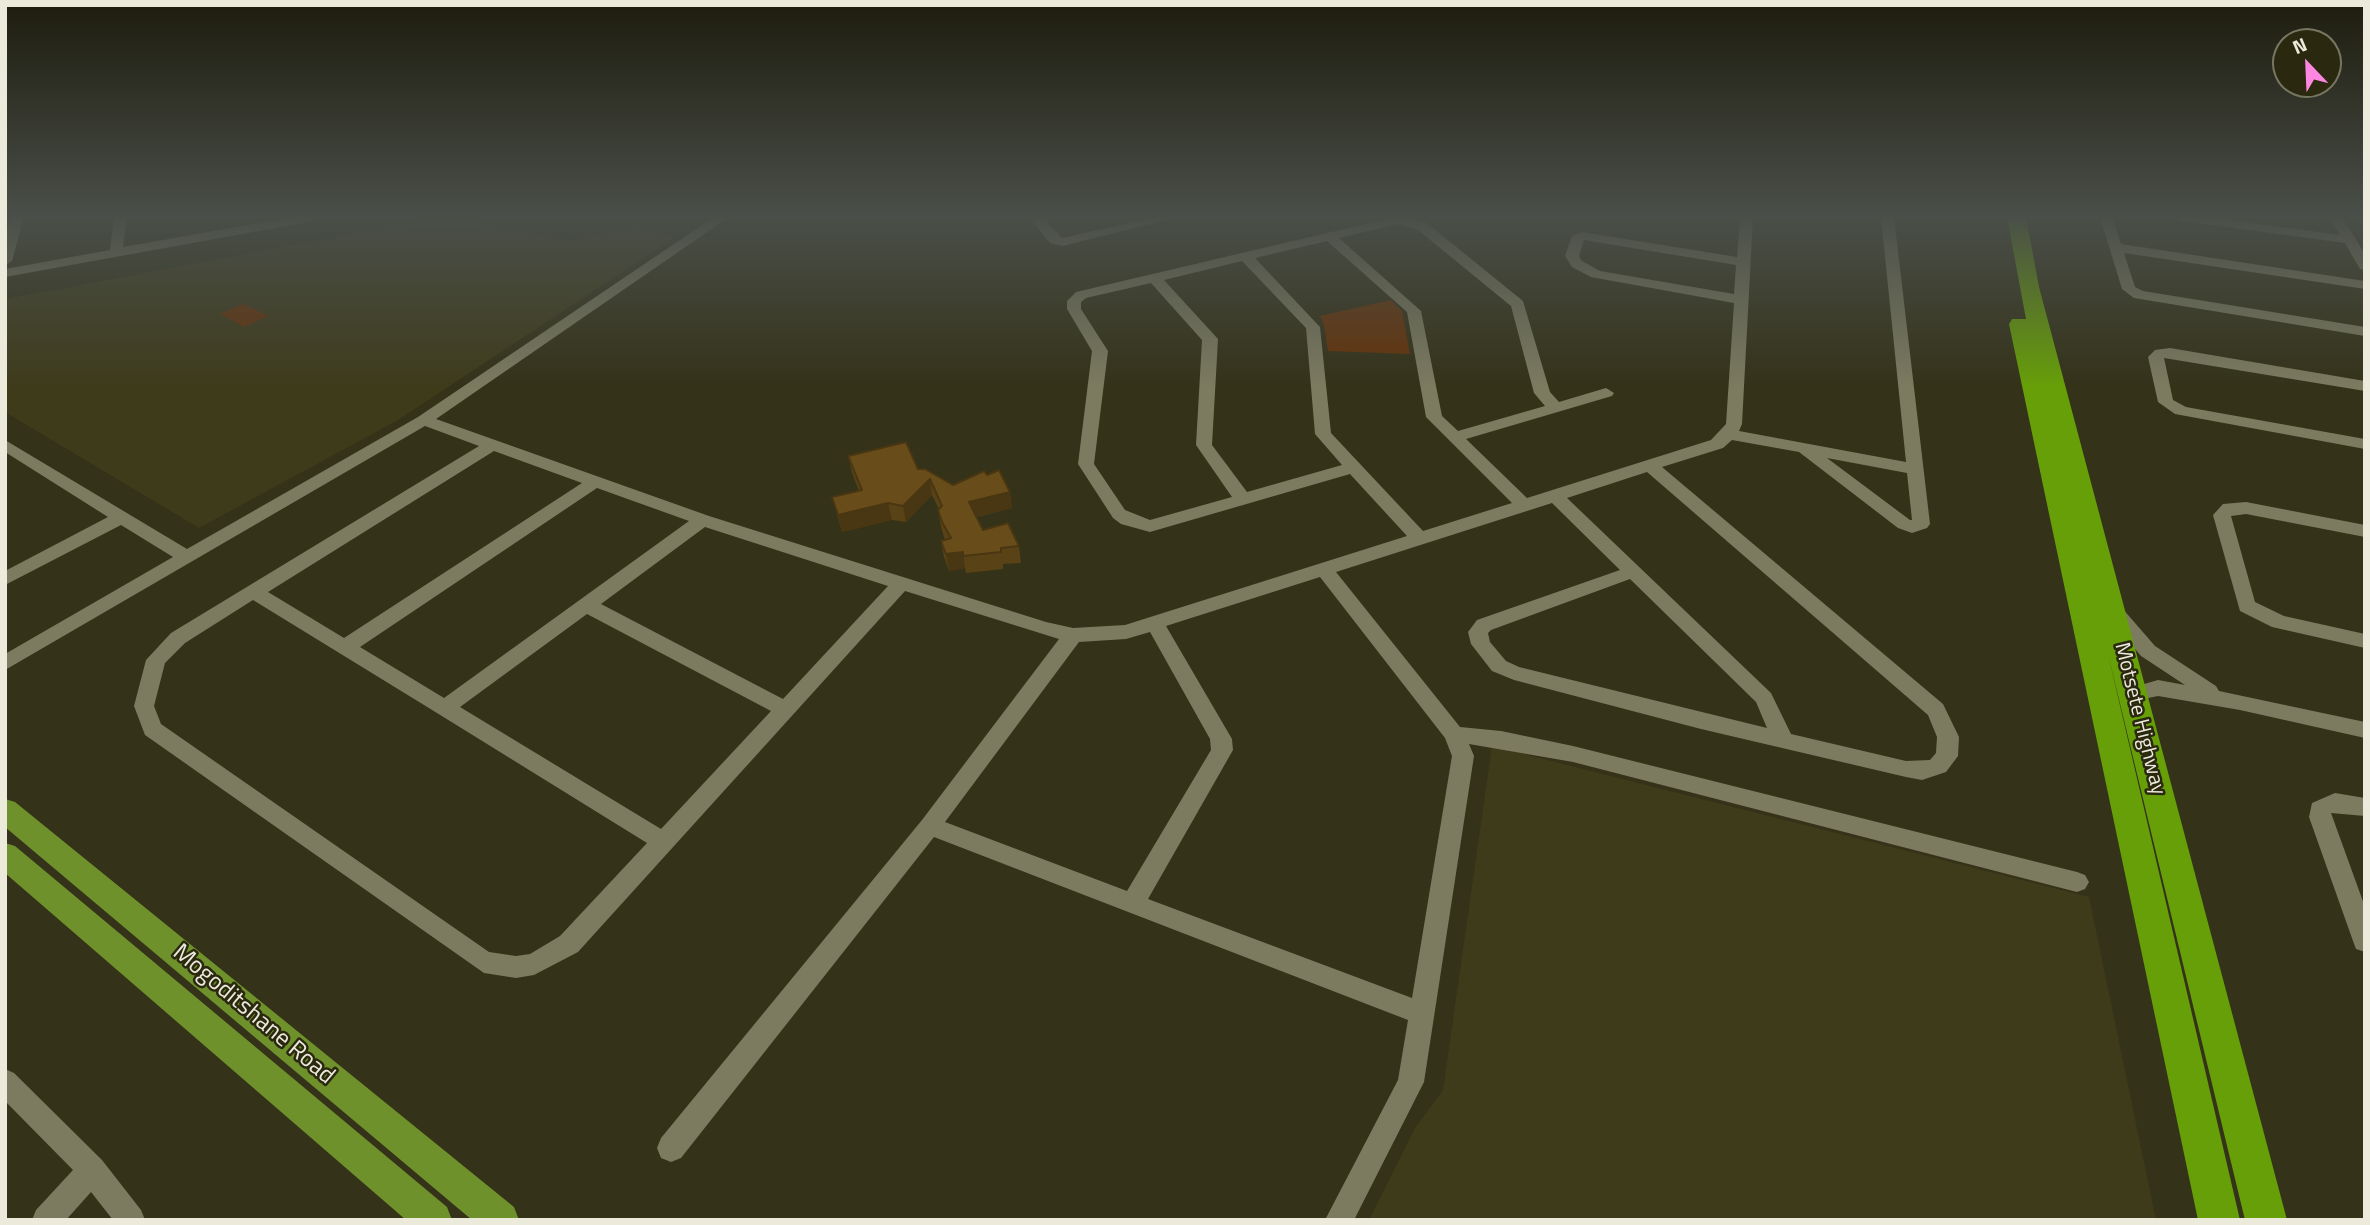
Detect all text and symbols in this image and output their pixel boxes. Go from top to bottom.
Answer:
north arrow [2272,28,2342,98]
text: N [2288,29,2311,61]
street label: Motsete Highway [2108,640,2170,798]
street label: Mogoditshane Road [166,939,340,1091]

